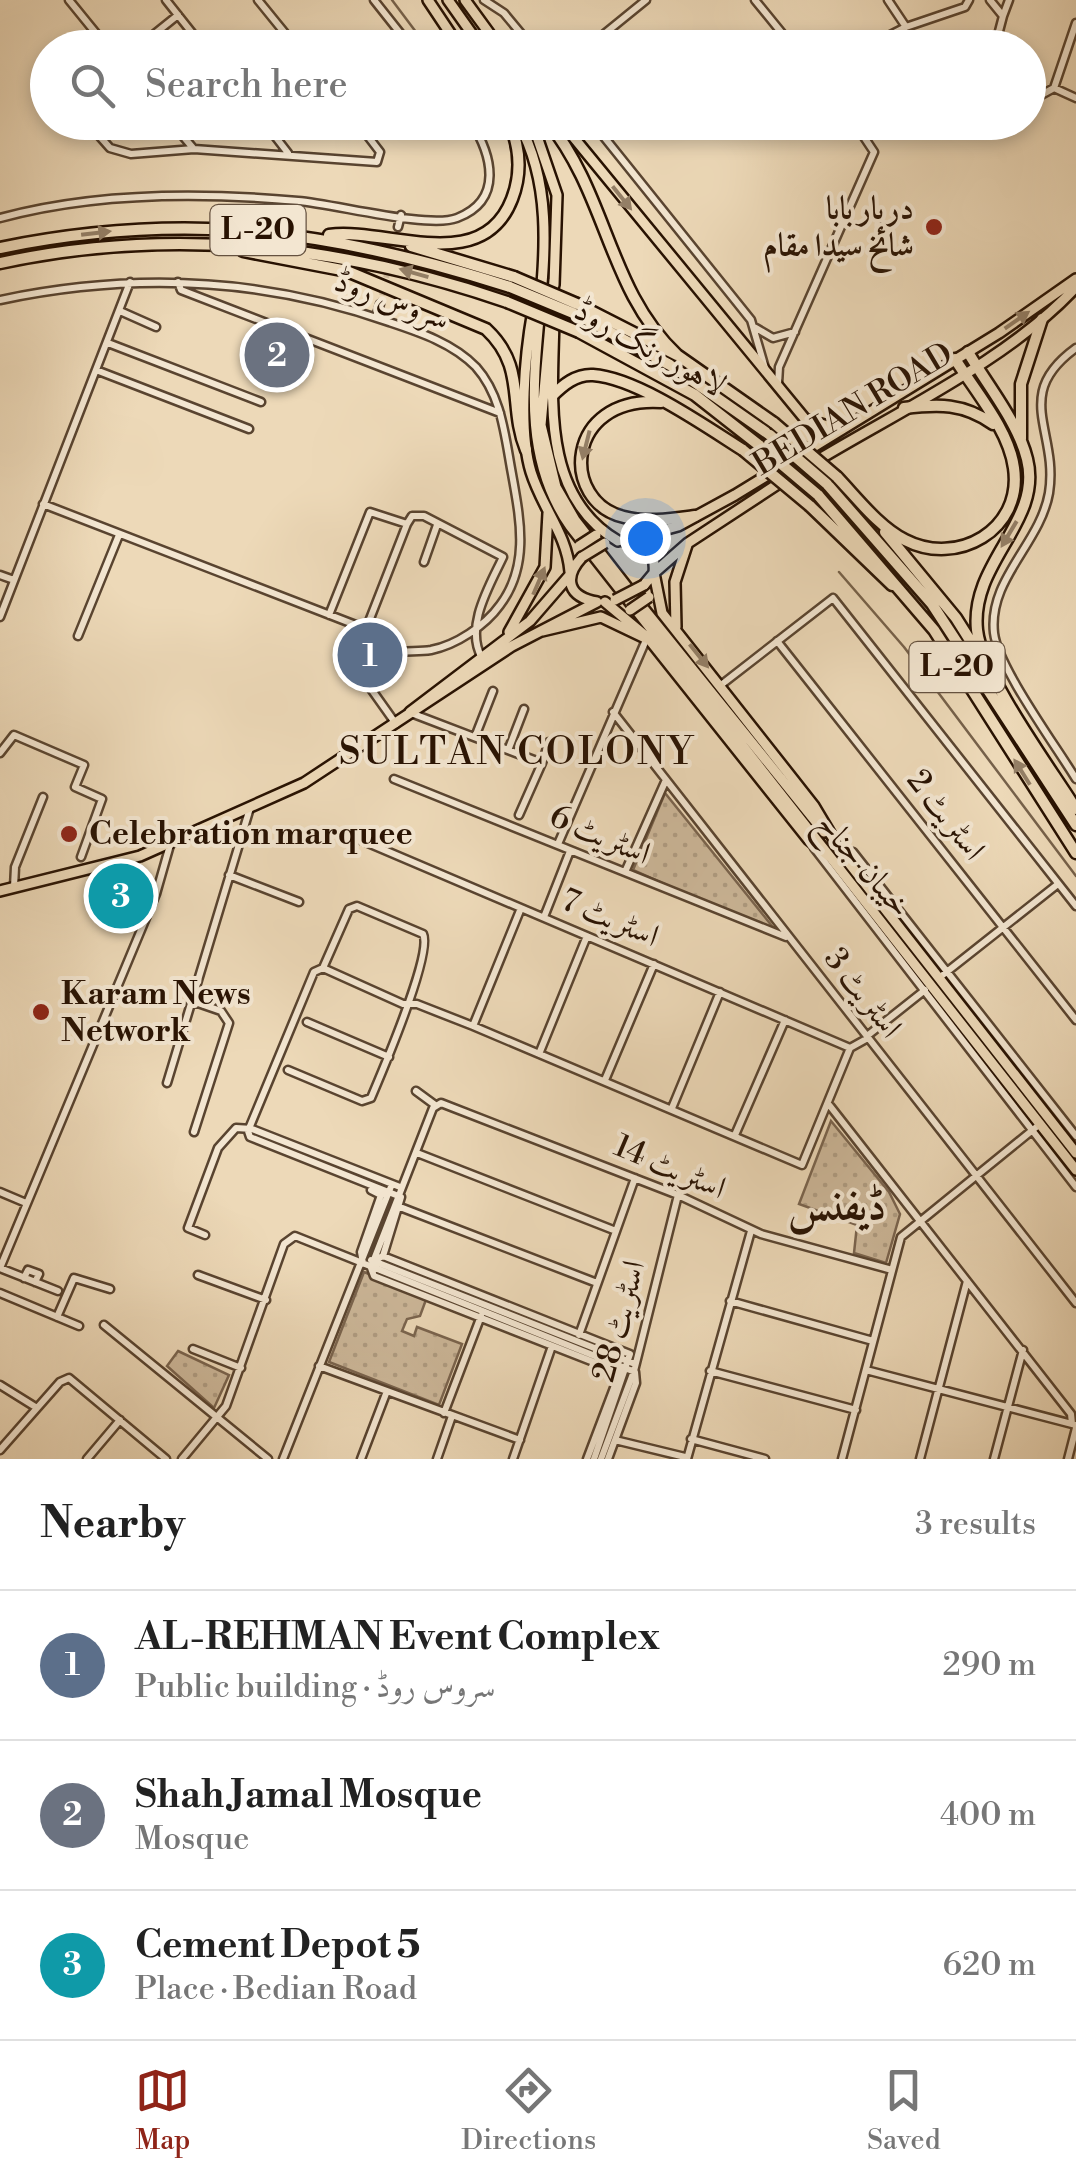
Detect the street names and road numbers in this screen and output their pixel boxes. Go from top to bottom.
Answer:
road number: L-20 [210,205,306,255]
street label: سروس روڈ [329,261,455,339]
street label: لاہور رنگ روڈ [567,289,733,406]
street label: BEDIAN ROAD [745,334,960,485]
road number: L-20 [910,642,1004,692]
street label: اسٹریٹ 2 [898,762,994,868]
street label: اسٹریٹ 6 [544,796,656,874]
street label: خیبان جناح [802,804,920,930]
street label: اسٹریٹ 7 [555,880,665,956]
street label: اسٹریٹ 3 [815,940,911,1046]
street label: اسٹریٹ 14 [608,1126,732,1208]
street label: اسٹریٹ 28 [584,1256,654,1386]

